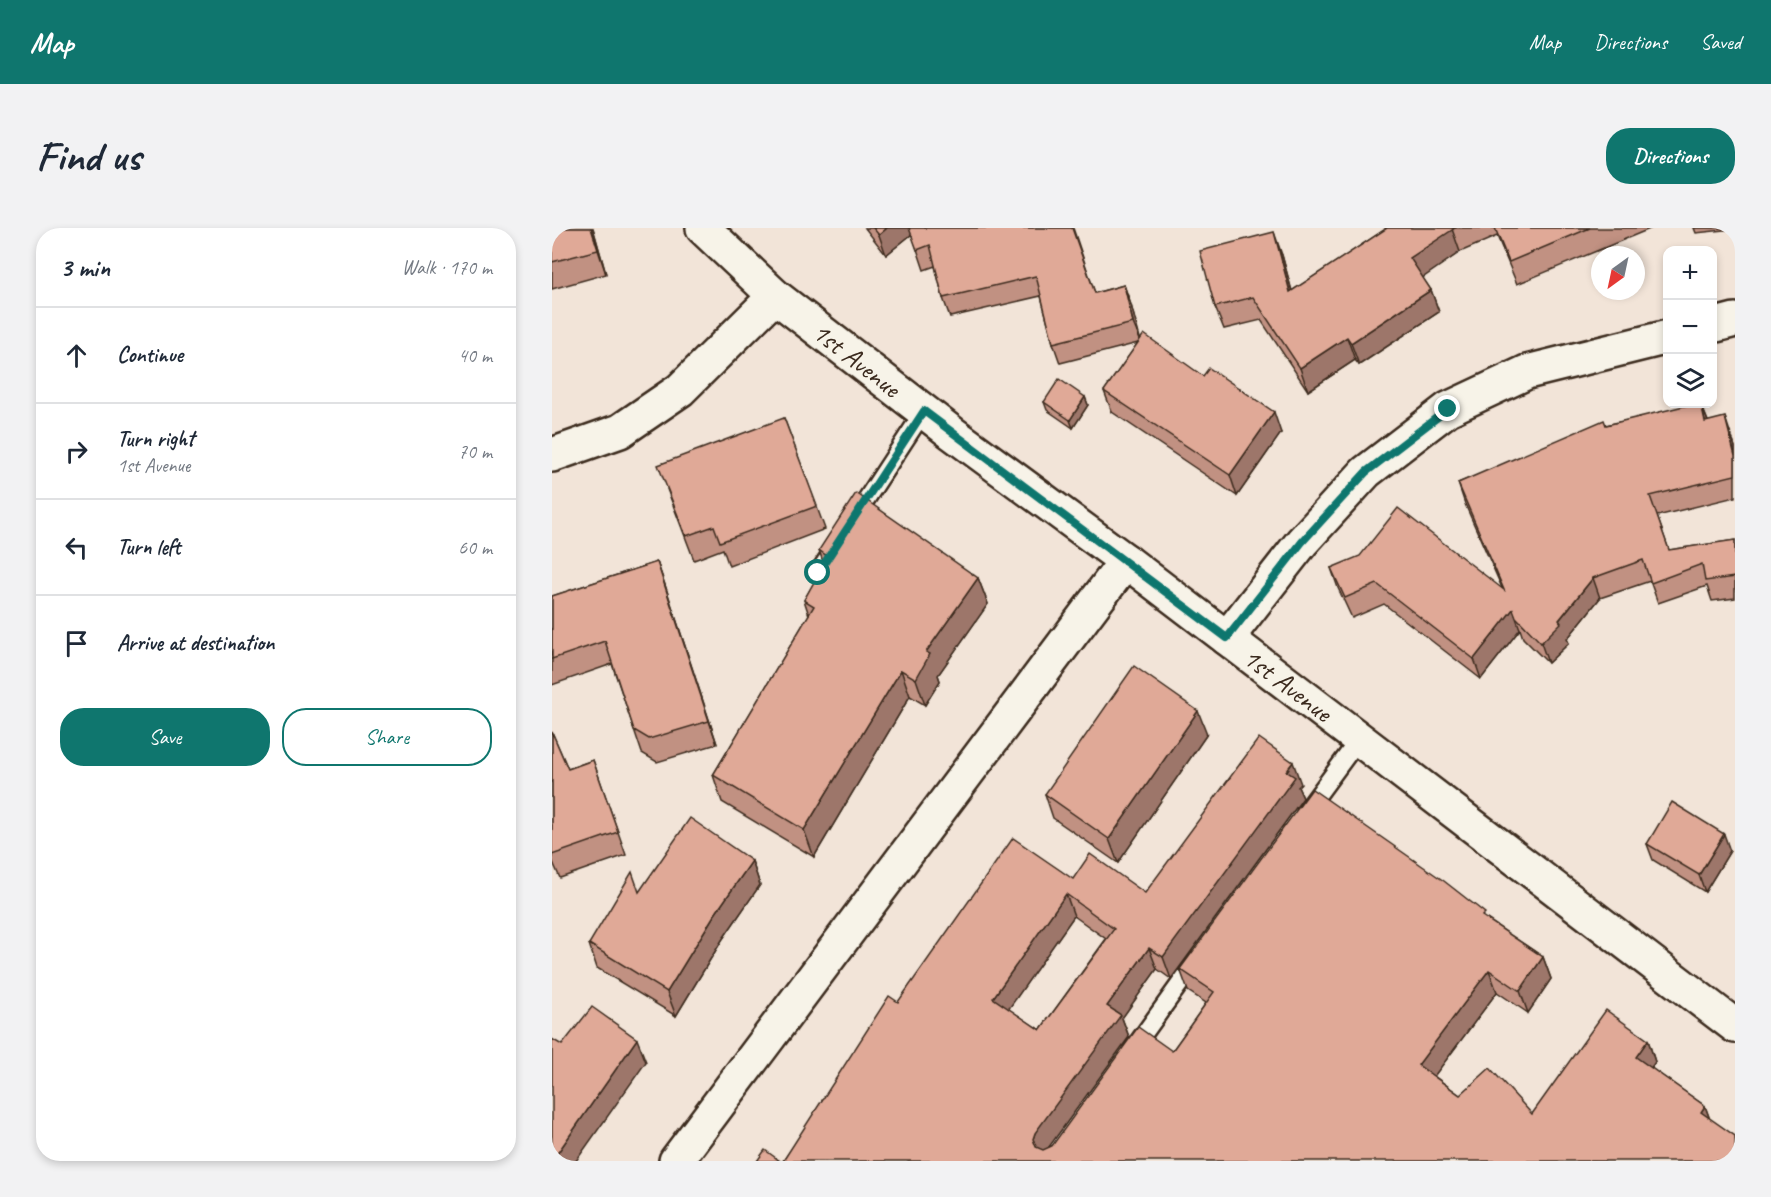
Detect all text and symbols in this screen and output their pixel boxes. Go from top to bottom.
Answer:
text: Map [30,25,73,60]
text: Map [1529,29,1561,55]
text: Directions [1594,29,1667,55]
text: Saved [1700,29,1741,55]
button: Directions [1606,128,1735,184]
text: Find us [36,130,141,183]
north arrow [1591,246,1645,300]
map controls [1663,246,1717,408]
button: + [1663,246,1717,300]
text: 3 min [60,251,110,284]
text: Walk · 170 m [402,255,492,280]
button: − [1663,300,1717,354]
street label: 1st Avenue [805,314,909,406]
icon: ahead [60,339,93,372]
text: Continue [117,341,183,369]
text: 40 m [458,343,492,368]
button: layers [1663,354,1717,408]
route end [1434,395,1460,421]
text: Turn right [117,425,194,453]
icon: right [60,435,93,468]
text: 70 m [458,439,492,464]
text: 1st Avenue [117,453,190,478]
icon: left [60,531,93,564]
text: Turn left [117,533,181,561]
text: 60 m [458,535,492,560]
route start [804,559,830,585]
icon: arrive [60,627,93,660]
text: Arrive at destination [117,629,274,657]
street label: 1st Avenue [1236,640,1341,730]
button: Save [60,708,270,766]
button: Share [282,708,492,766]

